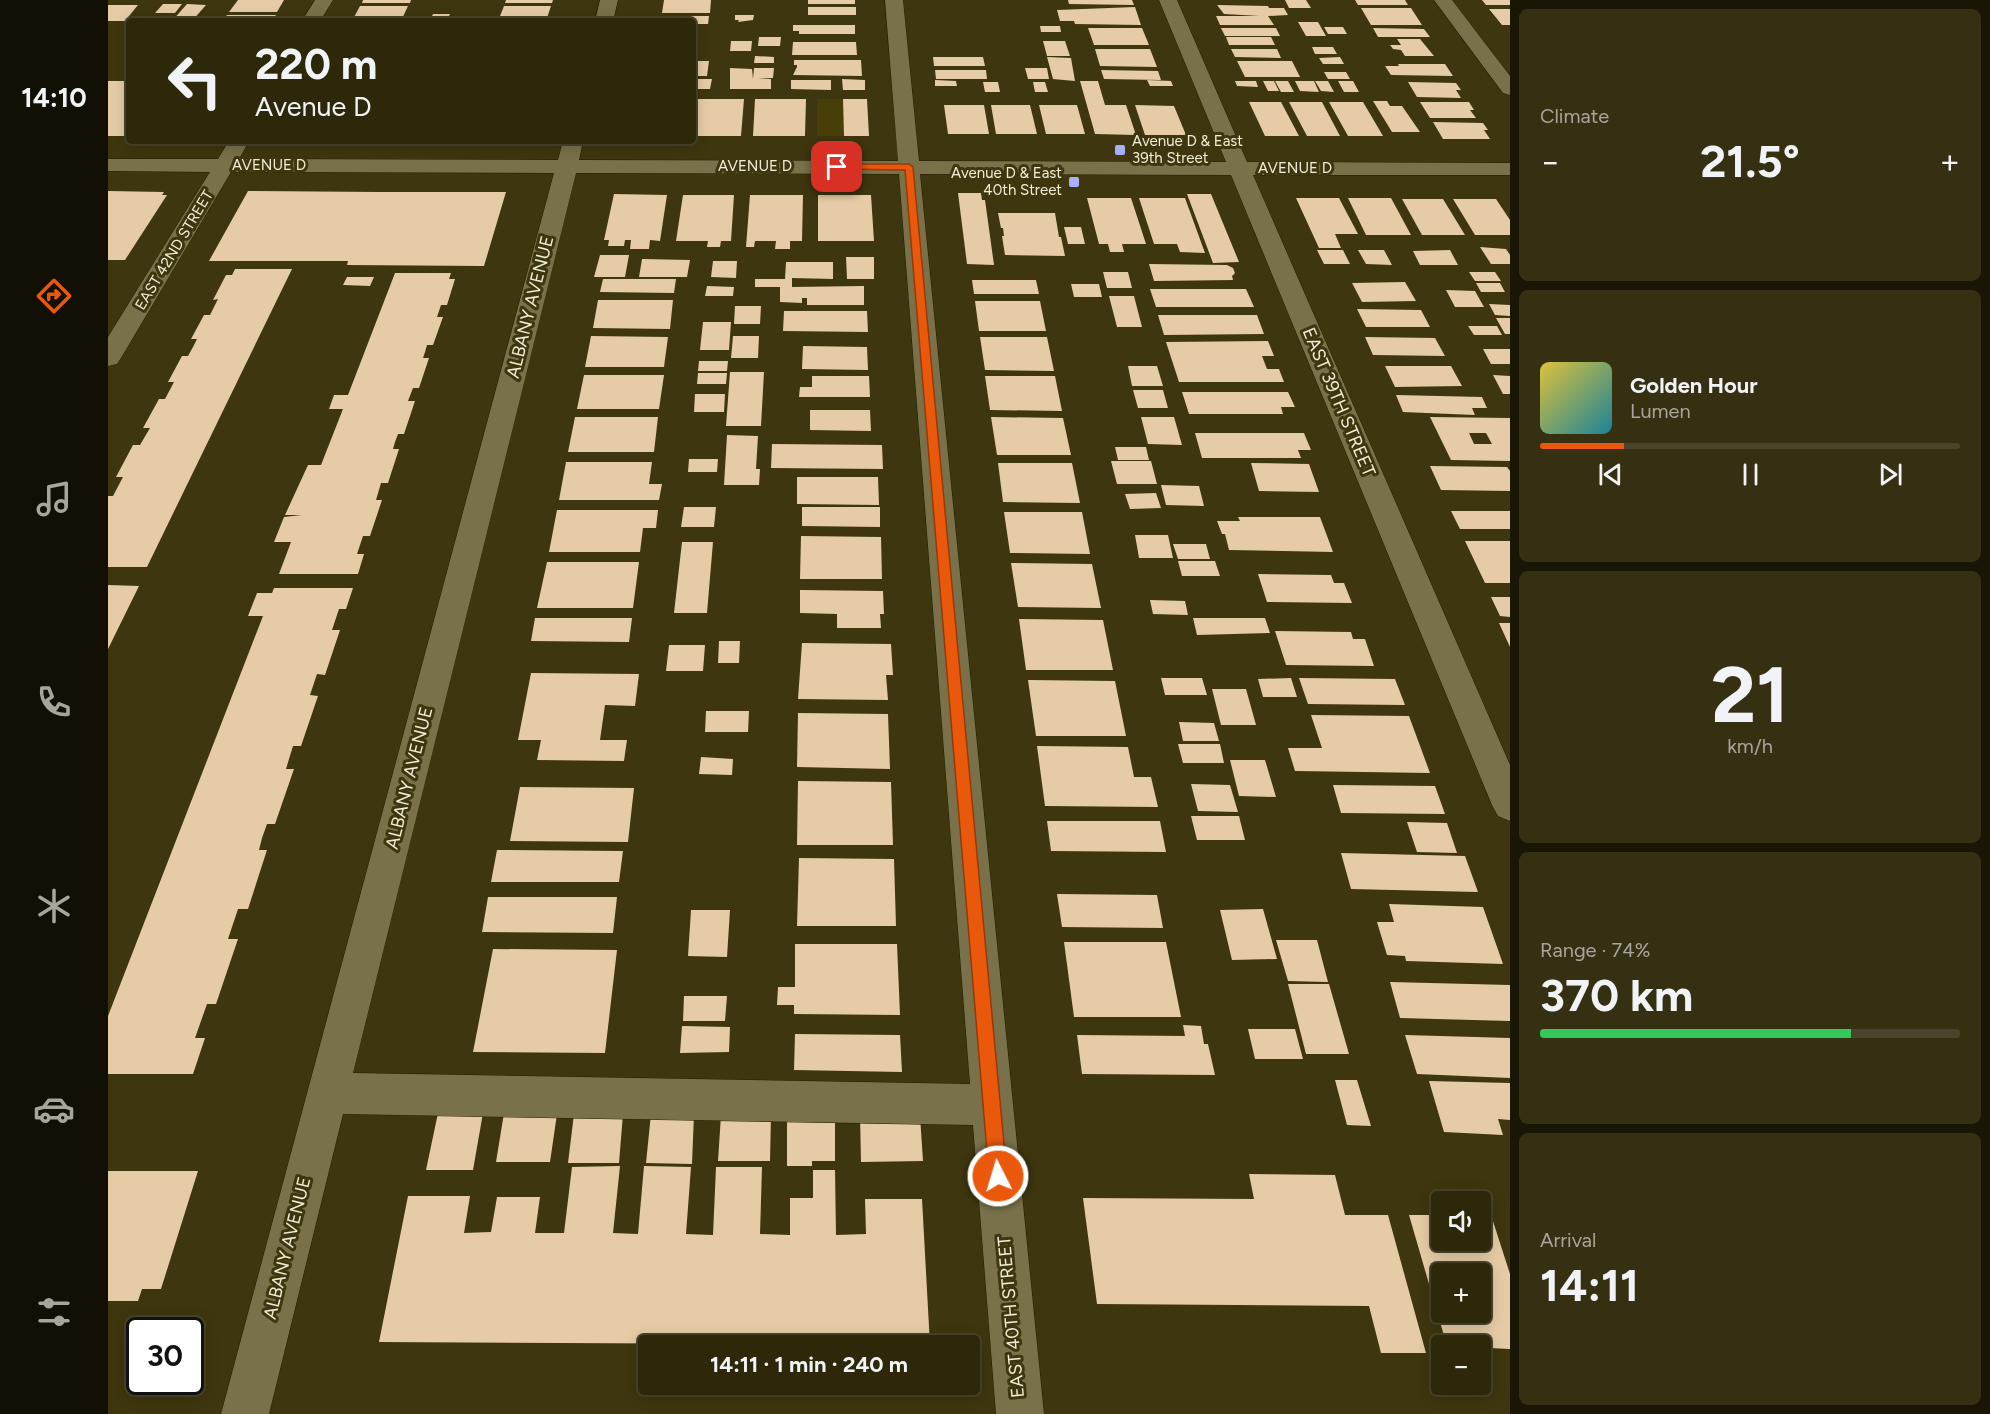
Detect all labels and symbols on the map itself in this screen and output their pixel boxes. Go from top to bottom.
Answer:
place label: Avenue D & East 39th Street [1132,132,1243,167]
pin [811,141,862,192]
marker: Avenue D & East 39th Street [1113,143,1127,157]
street label: AVENUE D [232,156,306,174]
street label: AVENUE D [718,157,792,175]
street label: AVENUE D [1258,159,1332,177]
place label: Avenue D & East 40th Street [951,164,1062,199]
marker: Avenue D & East 40th Street [1067,175,1081,189]
street label: EAST 42ND STREET [131,186,217,313]
street label: ALBANY AVENUE [502,234,558,380]
street label: EAST 39TH STREET [1298,324,1380,480]
street label: ALBANY AVENUE [381,705,437,851]
position arrow [966,1144,1030,1208]
street label: ALBANY AVENUE [259,1175,315,1321]
street label: EAST 40TH STREET [993,1235,1029,1399]
speed limit sign: 30 [126,1317,204,1395]

